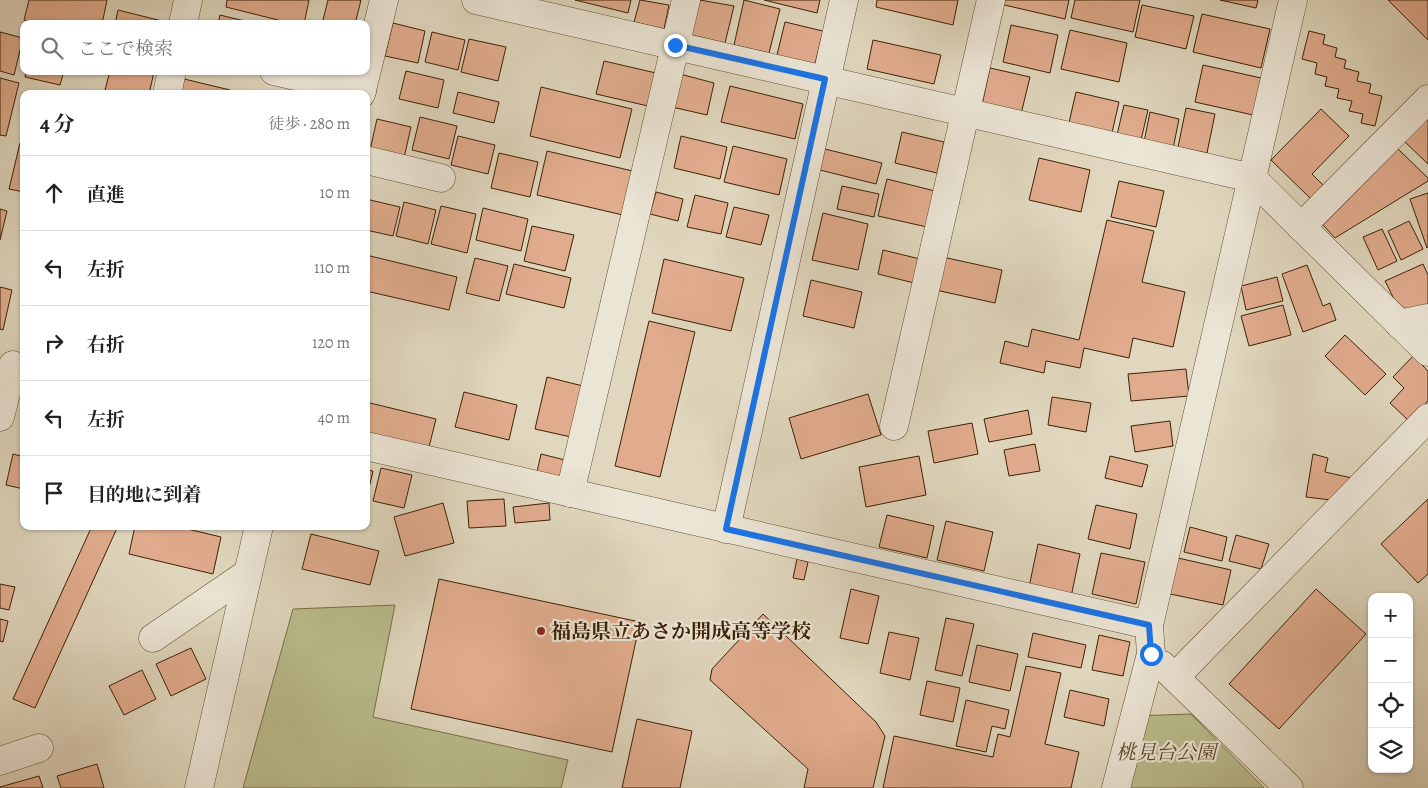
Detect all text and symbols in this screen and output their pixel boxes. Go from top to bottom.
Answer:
search box [20,20,370,75]
icon: search [38,34,66,62]
route end [664,34,687,57]
text: ここで検索 [78,36,173,62]
text: 4 分 [40,110,75,138]
text: 徒歩 · 280 m [268,113,350,135]
icon: ahead [40,179,68,207]
text: 直進 [87,182,125,208]
text: 10 m [320,182,350,204]
icon: left [40,254,68,282]
text: 左折 [87,257,125,283]
text: 110 m [314,257,350,279]
icon: right [40,329,68,357]
text: 右折 [87,332,125,358]
text: 120 m [312,332,350,354]
icon: left [40,404,68,432]
text: 左折 [87,407,125,433]
text: 40 m [318,407,350,429]
icon: arrive [40,479,68,507]
text: 目的地に到着 [87,482,201,508]
map controls [1368,593,1413,773]
button: + [1368,593,1413,638]
place label: 福島県立あさか開成高等学校 [551,618,811,645]
marker: 福島県立あさか開成高等学校 [535,625,547,637]
button: − [1368,638,1413,683]
route start [1140,643,1163,666]
button: locate [1368,683,1413,728]
button: layers [1368,728,1413,773]
park label: 桃見台公園 [1116,739,1219,766]

